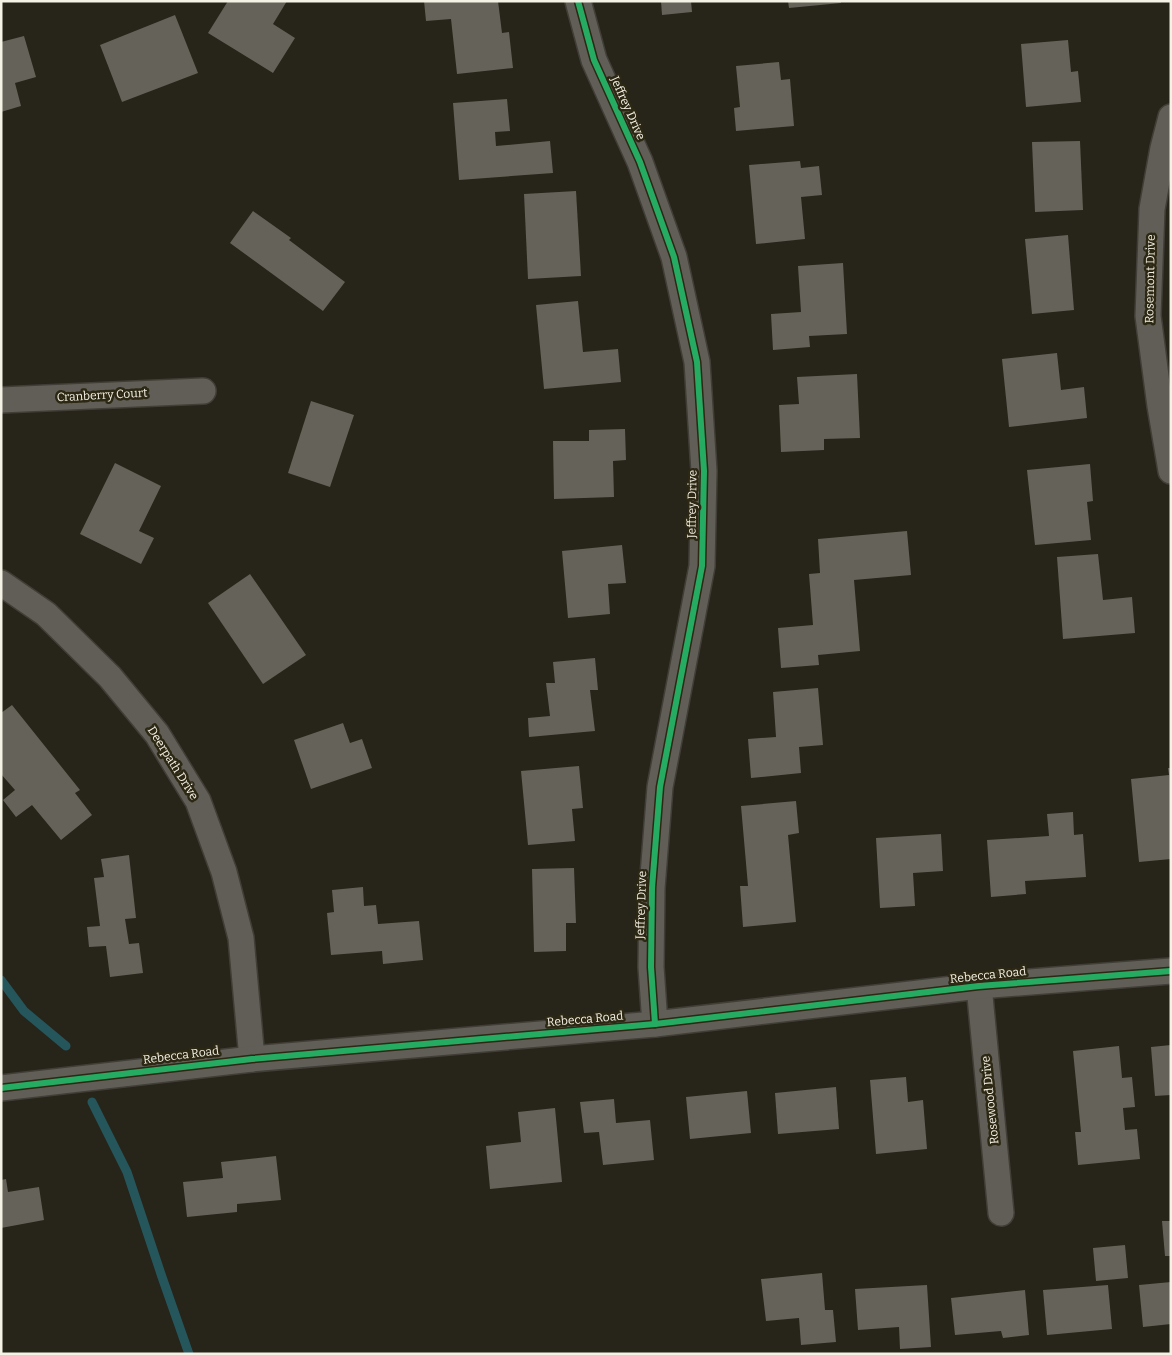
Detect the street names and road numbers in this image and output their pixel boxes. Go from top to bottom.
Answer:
street label: Jeffrey Drive [607,73,648,142]
street label: Rosemont Drive [1142,234,1158,324]
street label: Cranberry Court [56,386,148,404]
street label: Jeffrey Drive [684,470,700,539]
street label: Deerpath Drive [145,724,201,802]
street label: Jeffrey Drive [633,871,649,940]
street label: Rebecca Road [949,964,1027,986]
street label: Rebecca Road [546,1009,624,1029]
street label: Rebecca Road [142,1043,220,1067]
street label: Rosewood Drive [978,1055,1002,1145]

